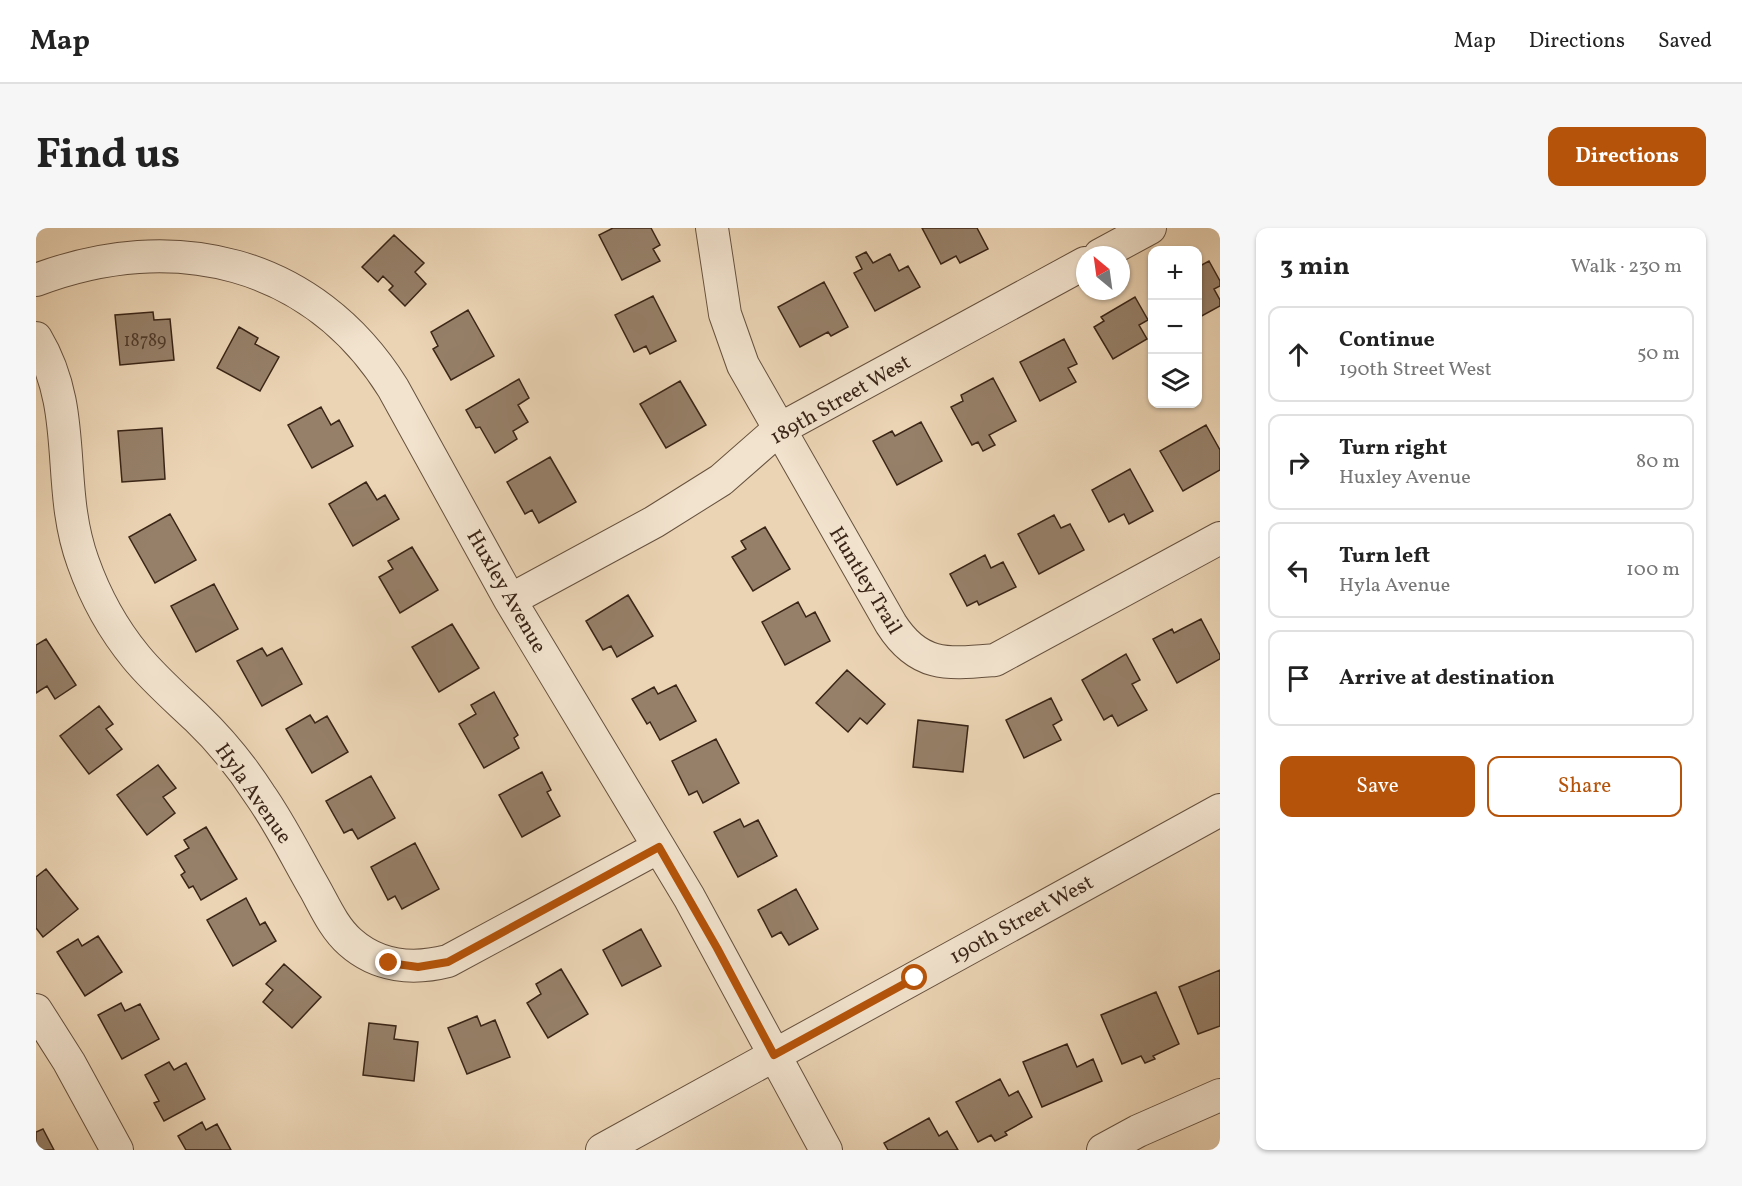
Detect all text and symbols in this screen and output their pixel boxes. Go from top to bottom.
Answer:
text: Map [30,22,90,61]
text: Map [1454,27,1496,56]
text: Directions [1529,27,1625,56]
text: Saved [1658,27,1712,56]
text: Find us [36,127,180,186]
button: Directions [1548,127,1706,186]
north arrow [1076,246,1130,300]
map controls [1148,246,1202,408]
button: + [1148,246,1202,300]
text: 3 min [1280,249,1350,285]
text: Walk · 230 m [1571,253,1682,281]
button: − [1148,300,1202,354]
text: Continue [1339,325,1435,356]
house number: 18789 [124,329,166,354]
icon: ahead [1282,338,1315,371]
text: 50 m [1637,340,1680,368]
street label: 189th Street West [765,348,916,452]
button: layers [1148,354,1202,408]
text: 190th Street West [1339,356,1492,384]
text: Turn right [1339,433,1447,464]
icon: right [1282,446,1315,479]
text: 80 m [1636,448,1680,476]
text: Huxley Avenue [1339,464,1471,492]
street label: Huntley Trail [821,521,908,640]
street label: Huxley Avenue [459,525,553,659]
text: Turn left [1339,541,1430,572]
icon: left [1282,554,1315,587]
text: 100 m [1626,556,1680,584]
text: Hyla Avenue [1339,572,1450,600]
icon: arrive [1282,662,1315,695]
text: Arrive at destination [1339,663,1555,694]
street label: Hyla Avenue [207,738,298,850]
button: Save [1280,756,1475,817]
button: Share [1487,756,1682,817]
street label: 190th Street West [945,869,1099,972]
route end [375,949,401,975]
route start [901,964,927,990]

